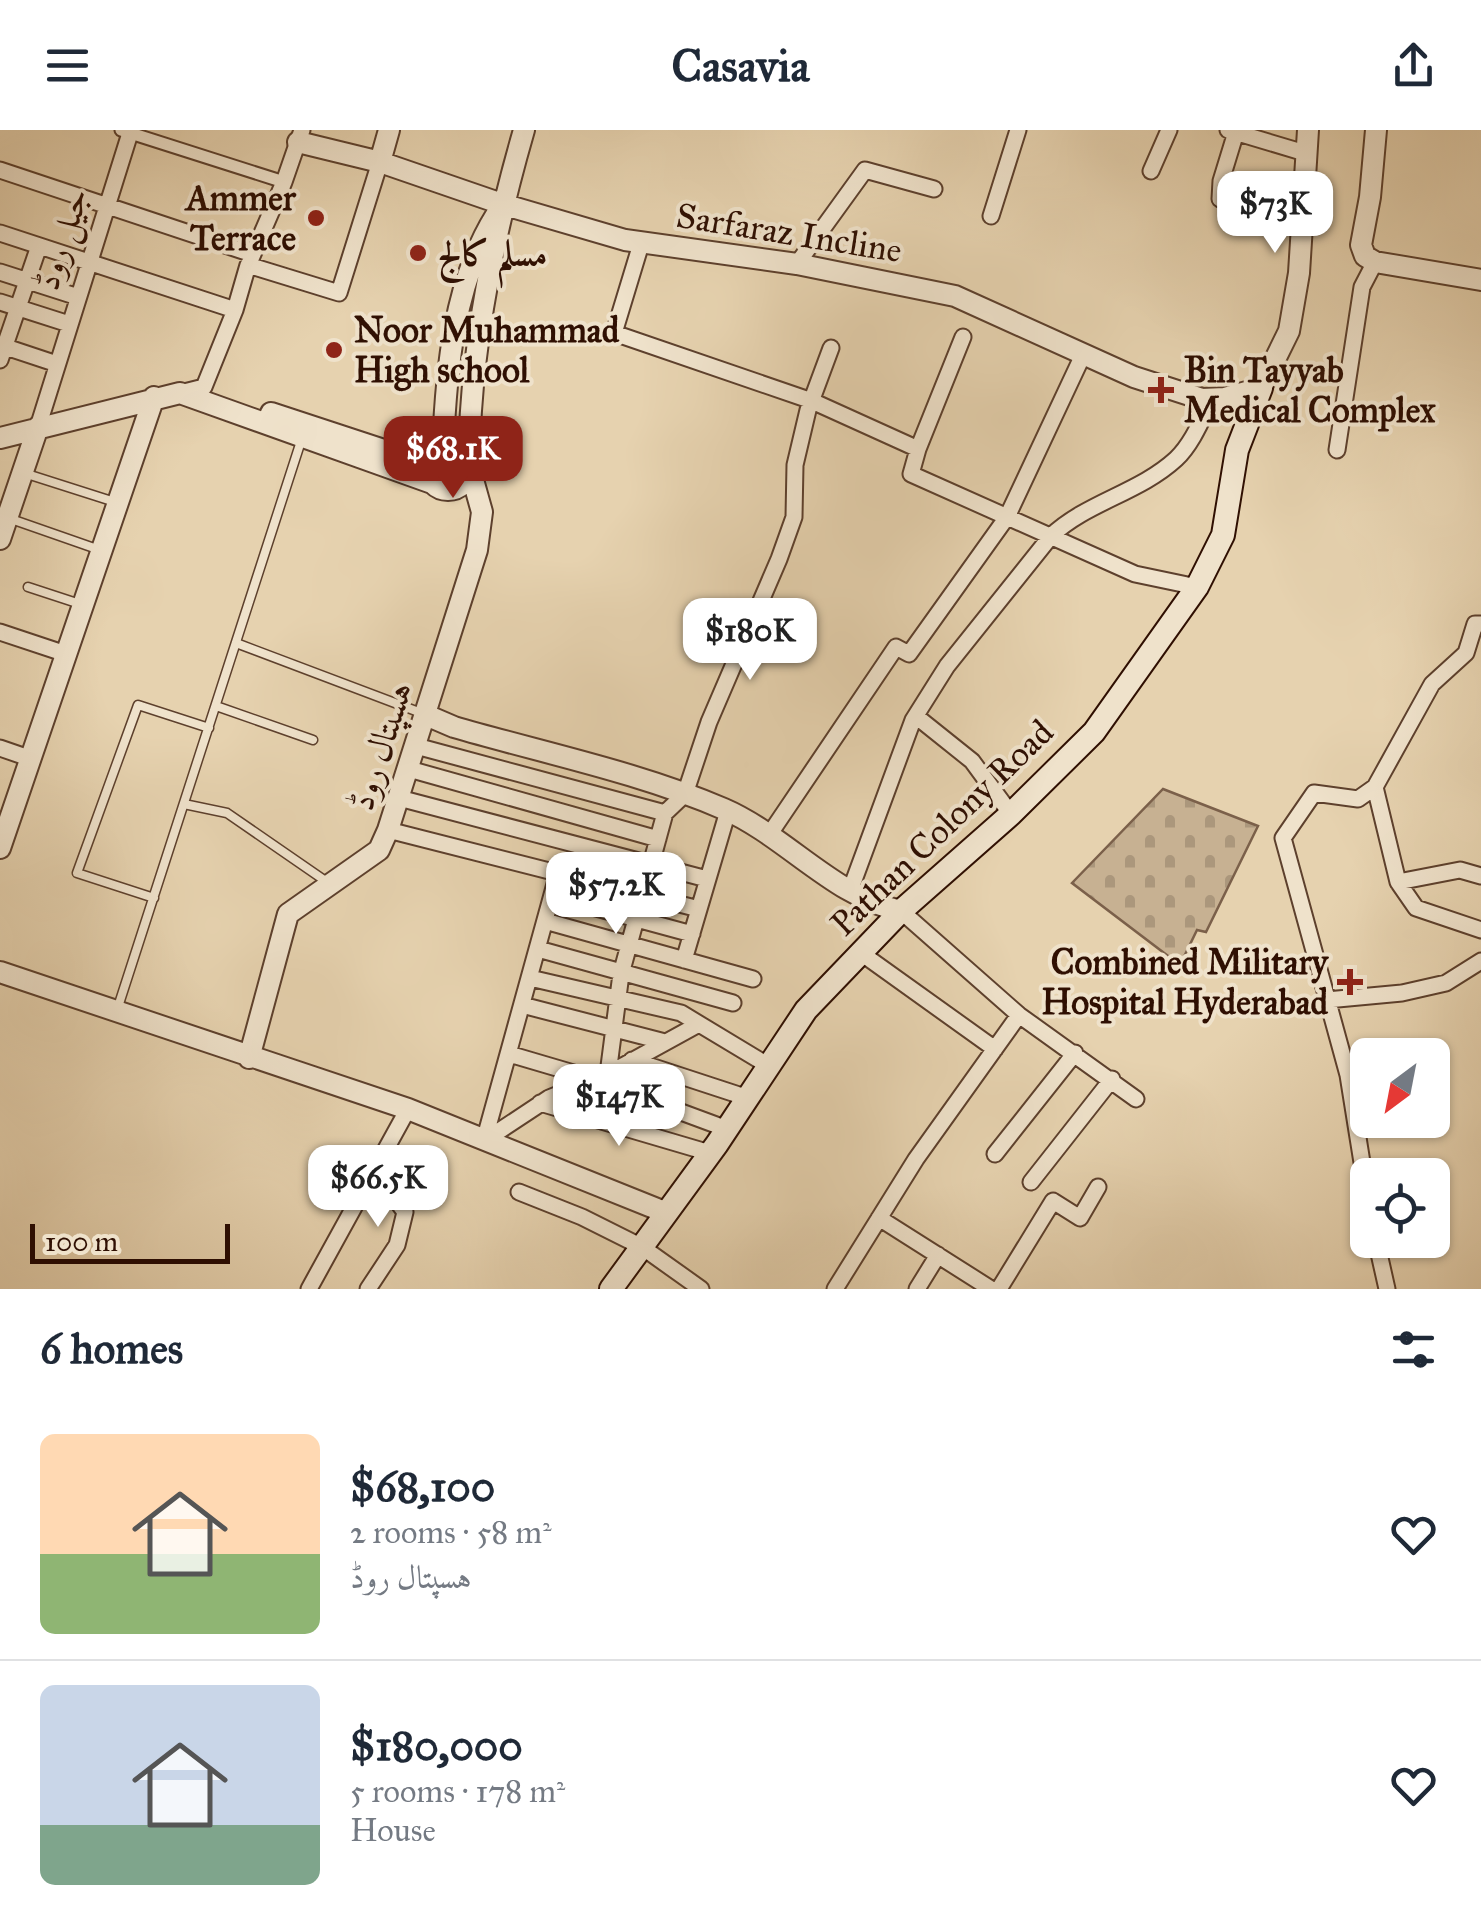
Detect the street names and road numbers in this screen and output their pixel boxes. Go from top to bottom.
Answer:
street label: جیل روڈ [25,182,102,297]
street label: Sarfaraz Incline [673,194,905,272]
street label: ہسپتال روڈ [340,676,424,817]
street label: Pathan Colony Road [822,710,1063,945]

